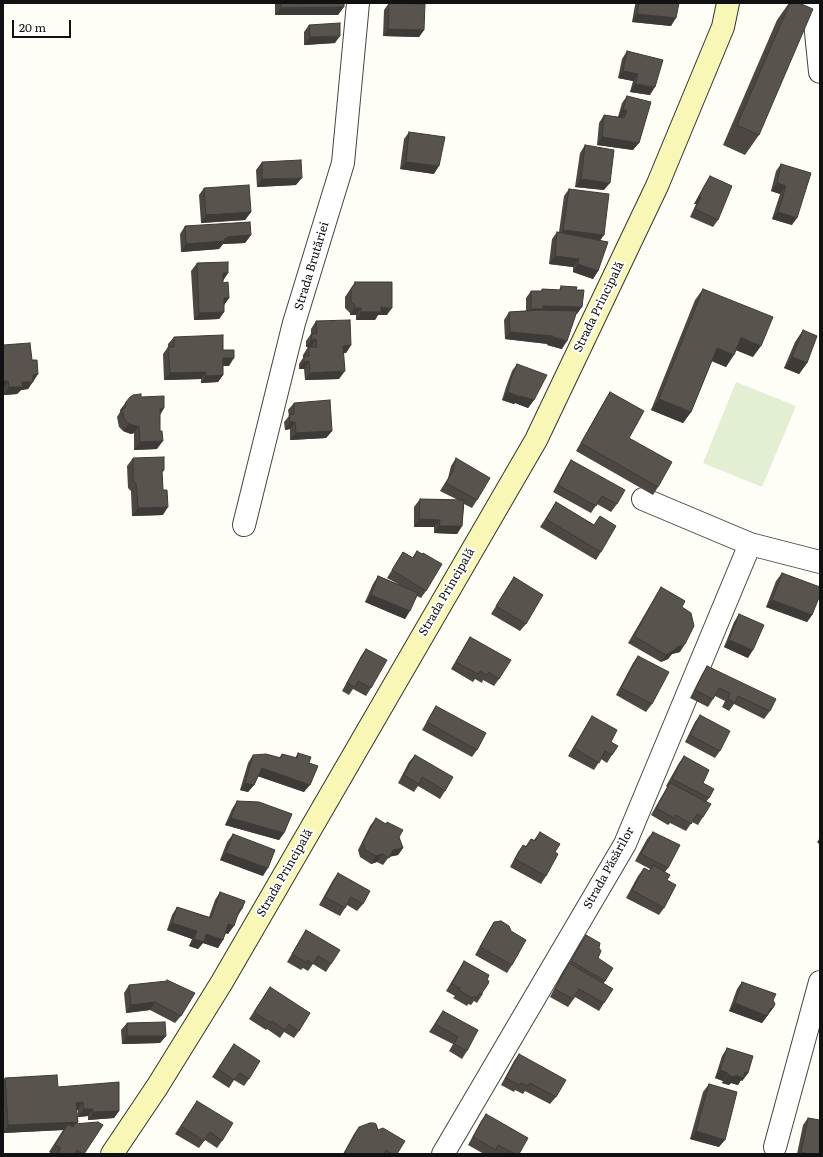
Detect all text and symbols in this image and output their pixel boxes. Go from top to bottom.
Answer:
scale bar [14,12,73,38]
text: 20 m [19,18,46,36]
street label: Strada Brutăriei [292,220,332,312]
street label: Strada Principală [571,259,627,355]
street label: Strada Principală [416,546,478,638]
street label: Strada Păsărilor [581,825,637,911]
street label: Strada Principală [254,827,316,919]

